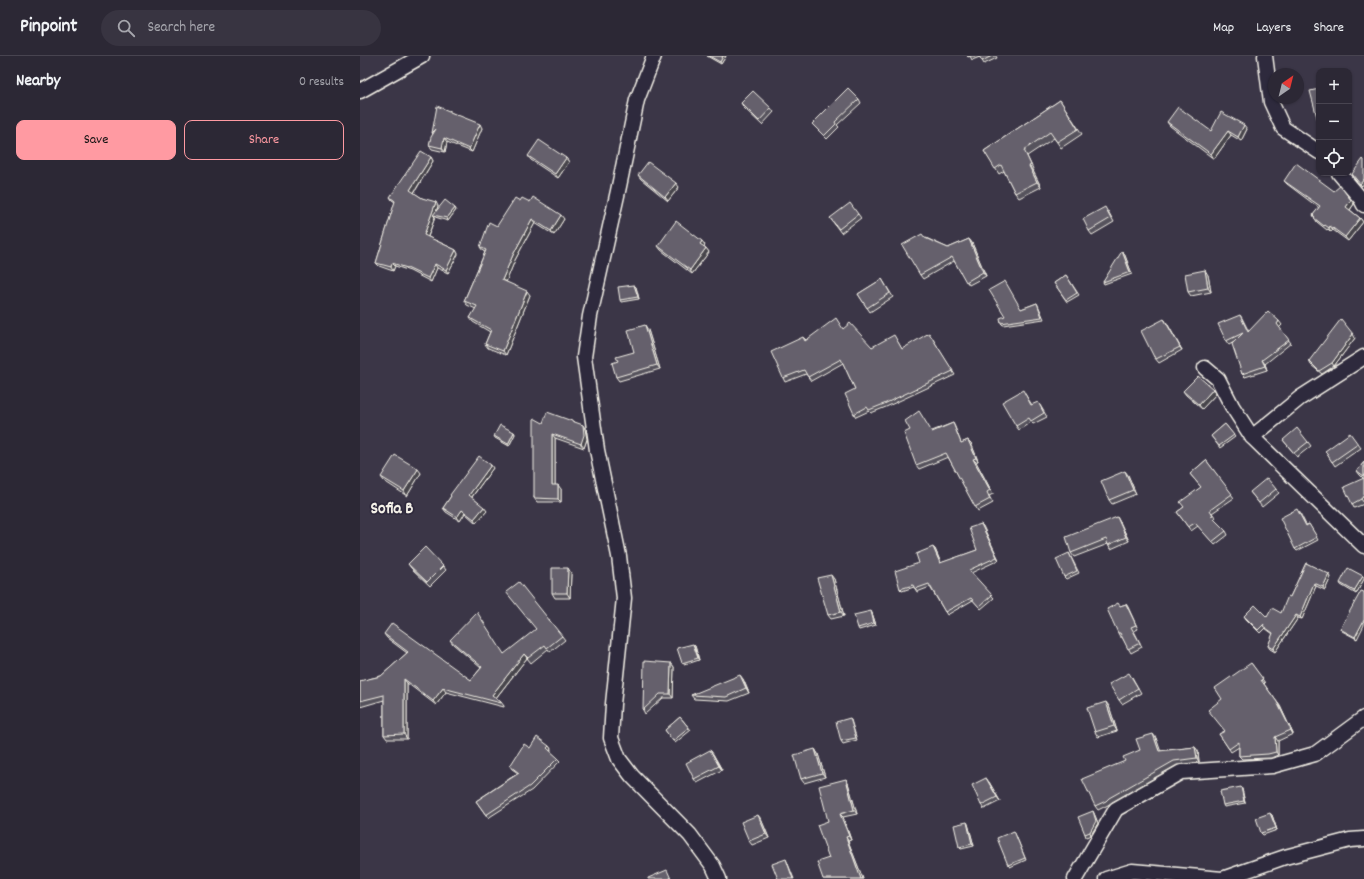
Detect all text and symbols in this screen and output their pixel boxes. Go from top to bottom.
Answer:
search box [101,10,381,46]
text: Pinpoint [20,14,77,41]
icon: search [115,17,137,39]
text: Search here [147,17,215,39]
text: Map [1213,18,1234,38]
text: Layers [1256,18,1291,38]
text: Share [1313,18,1344,38]
north arrow [1268,68,1304,104]
map controls [1316,68,1352,176]
button: + [1316,68,1352,104]
text: Nearby [16,70,60,94]
text: 0 results [299,73,344,92]
button: − [1316,104,1352,140]
button: Save [16,120,176,160]
button: Share [184,120,344,160]
button: locate [1316,140,1352,176]
district label: Sofia B [371,498,413,522]

